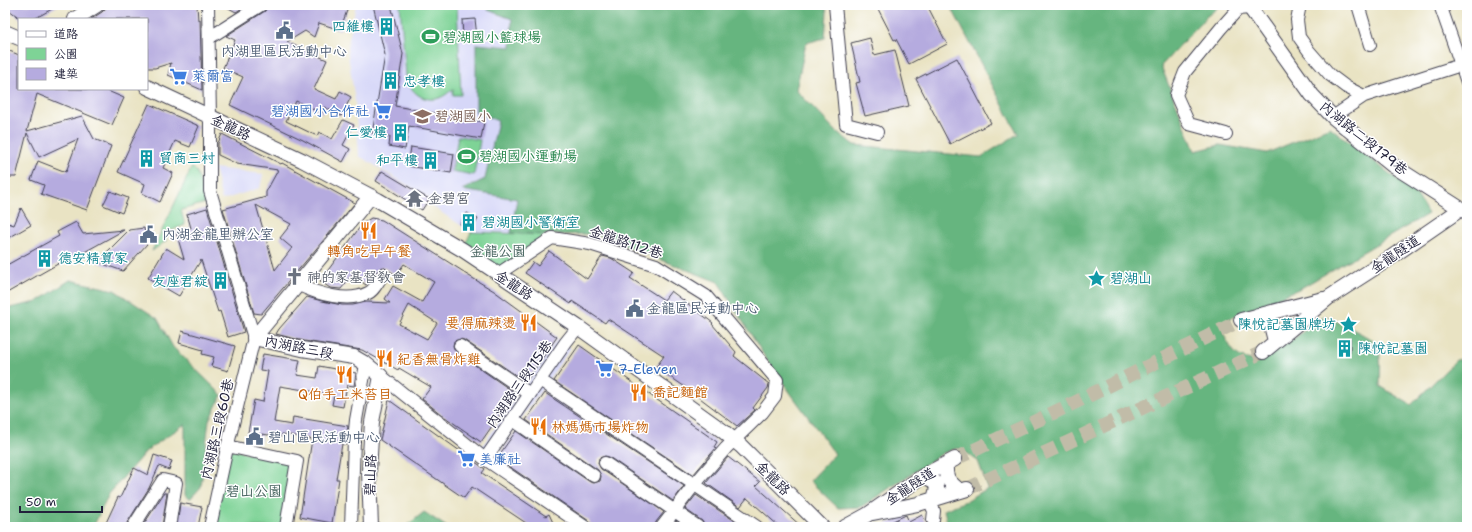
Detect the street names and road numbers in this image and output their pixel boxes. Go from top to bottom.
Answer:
street label: 內湖路二段179巷 [1316,97,1412,180]
street label: 金龍路 [208,110,254,144]
street label: 金龍路112巷 [587,222,666,263]
street label: 金龍隧道 [1367,231,1423,277]
street label: 金龍路 [491,266,537,304]
street label: 內湖路三段 [263,331,335,363]
street label: 內湖路三段115巷 [482,336,557,432]
street label: 內湖路三段60巷 [197,376,238,481]
street label: 碧山路 [360,454,380,496]
street label: 金龍路 [752,457,794,499]
street label: 金龍隧道 [882,463,938,509]

